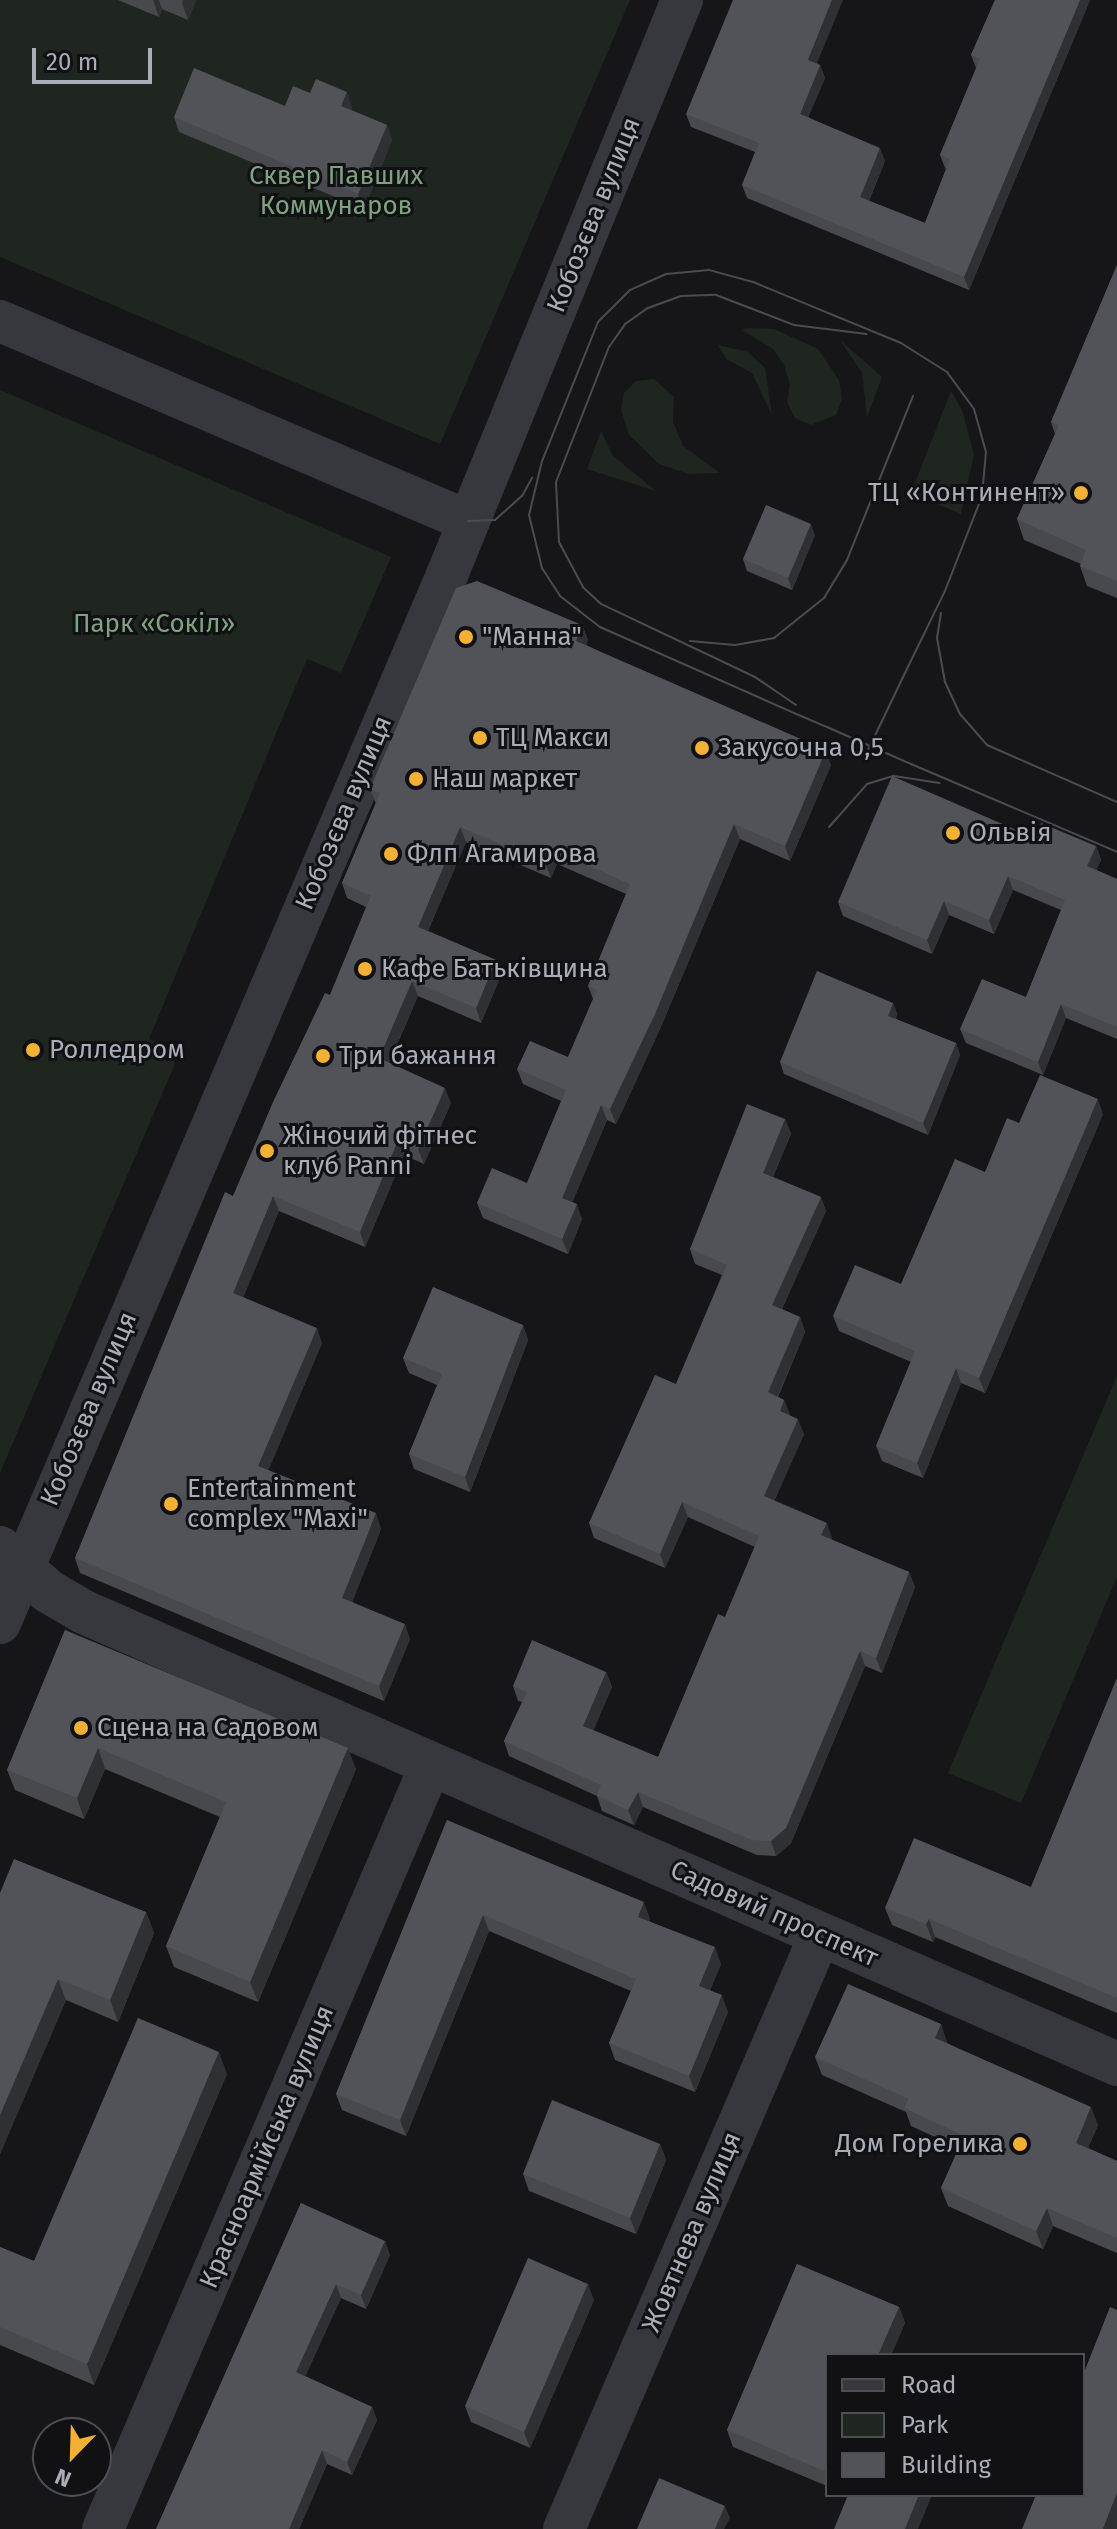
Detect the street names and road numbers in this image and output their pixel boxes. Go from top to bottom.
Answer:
street label: Кобозєва вулиця [541,113,647,317]
street label: Кобозєва вулиця [289,711,399,915]
street label: Кобозєва вулиця [34,1307,144,1511]
street label: Садовий проспект [665,1854,883,1974]
street label: Красноармійська вулиця [193,2001,341,2293]
street label: Жовтнева вулиця [636,2127,748,2337]

